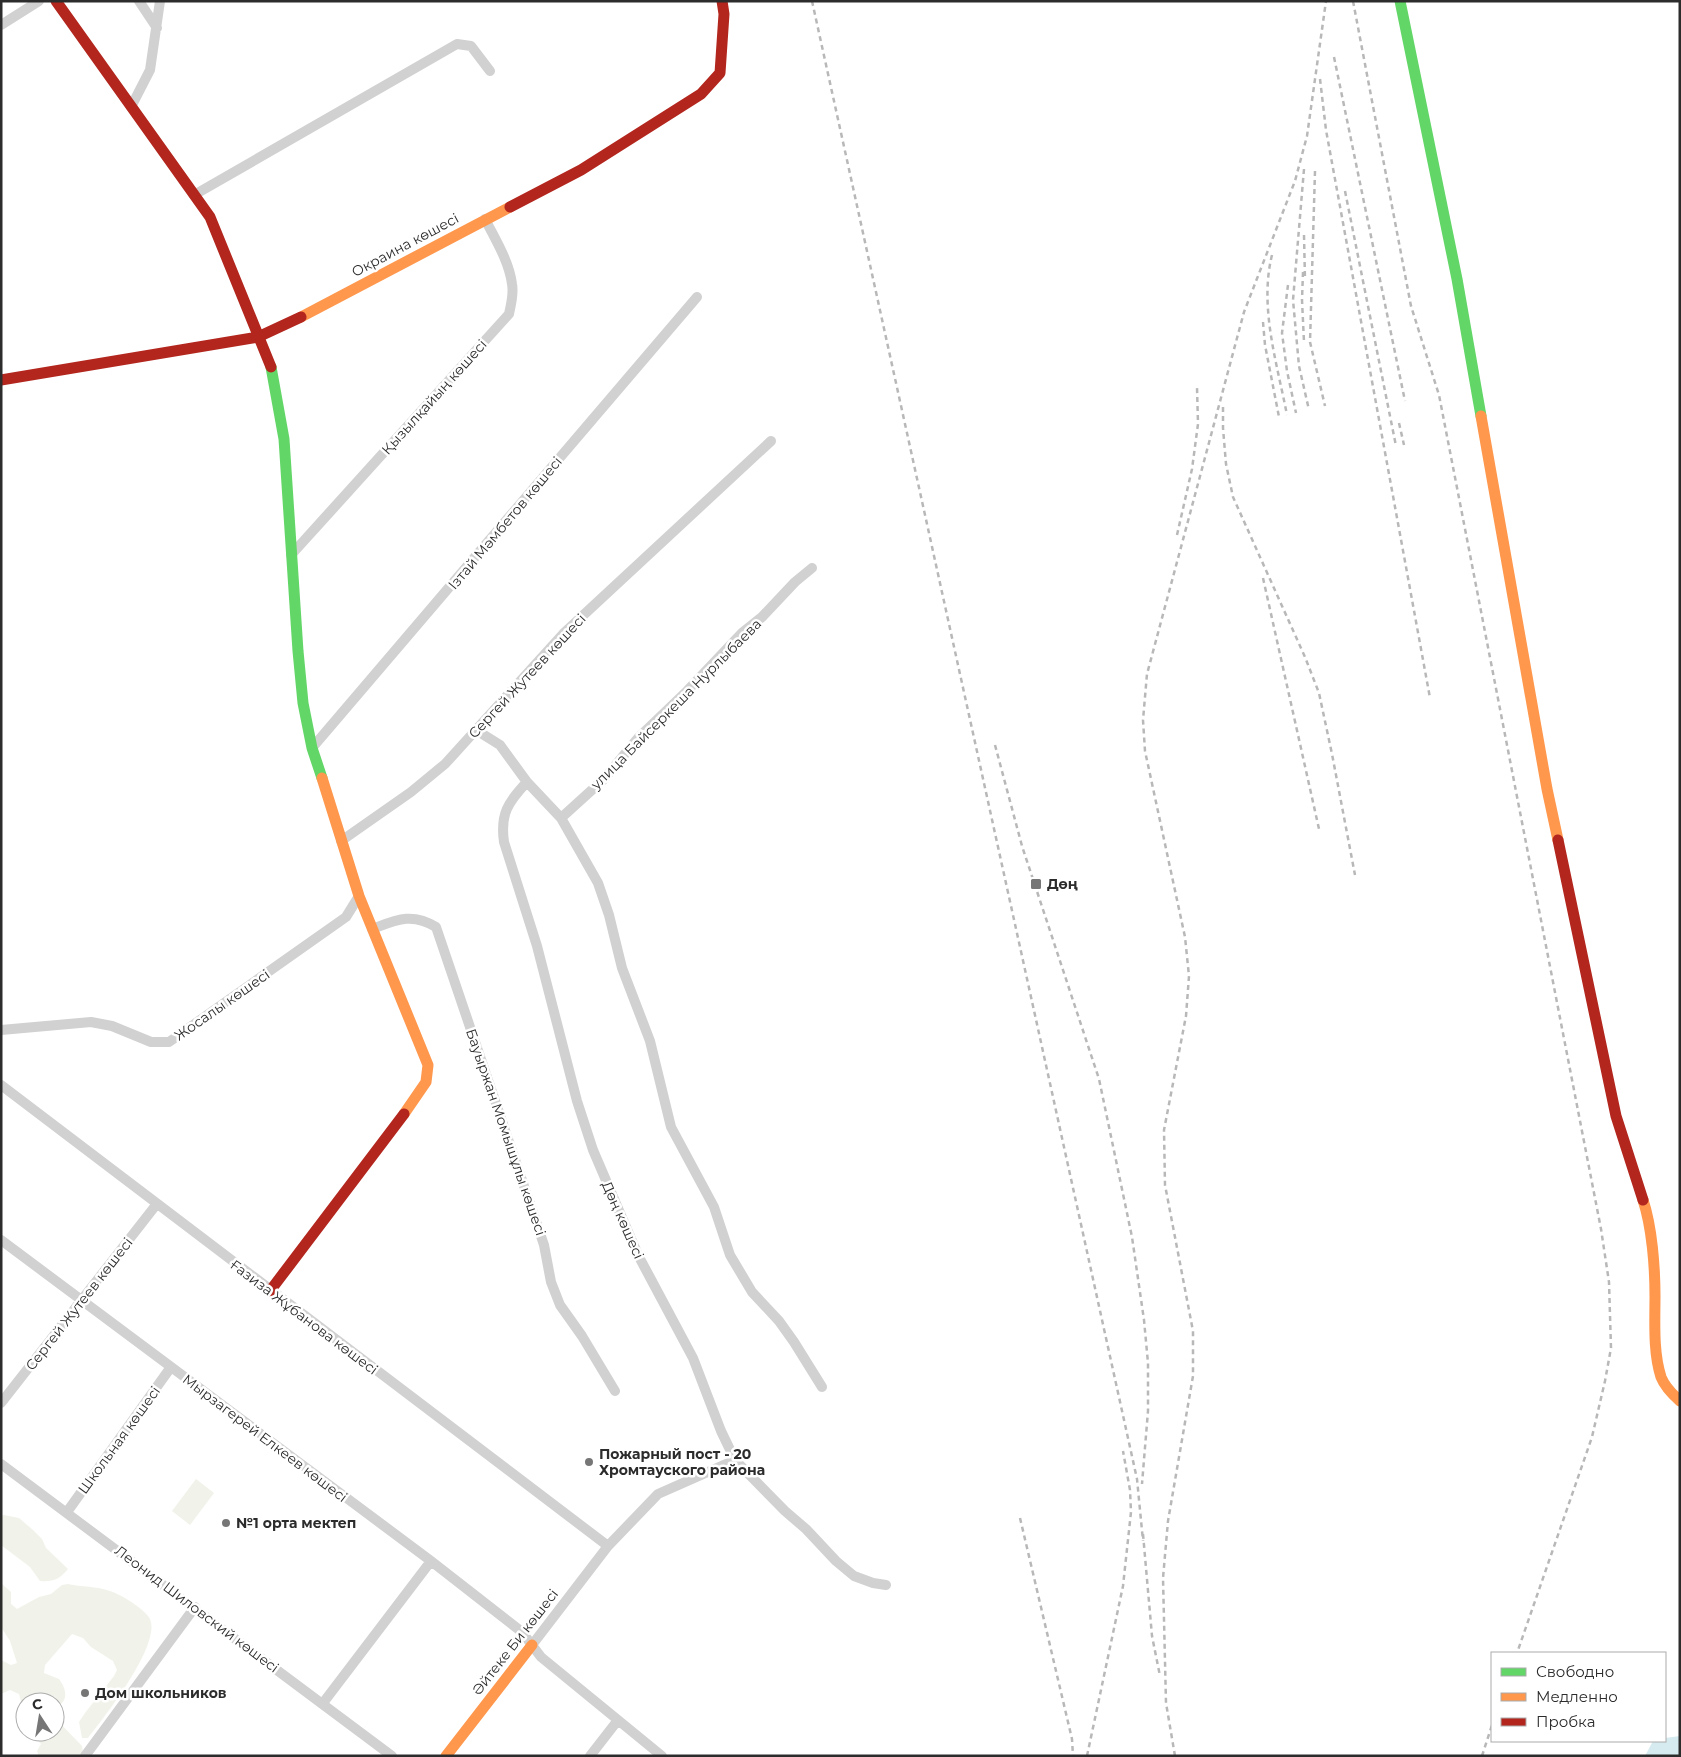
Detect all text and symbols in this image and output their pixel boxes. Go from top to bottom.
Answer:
street label: Окраина көшесі [348,209,462,281]
street label: Қызылқайың көшесі [377,336,491,458]
street label: Ізтай Мәмбетов көшесі [444,453,566,593]
street label: Сергей Жутеев көшесі [465,610,589,742]
street label: улица Байсеркеша Нурлыбаева [586,615,765,794]
place label: Дөң [1047,875,1078,893]
marker: Дөң [1029,877,1043,891]
street label: Жосалы көшесі [171,965,273,1045]
street label: Бауыржан Момышұлы көшесі [462,1026,550,1238]
street label: Дөң көшесі [598,1178,648,1262]
street label: Сергей Жутеев көшесі [21,1234,137,1374]
street label: Ғазиза Жұбанова көшесі [227,1255,381,1379]
street label: Мырзагерей Елкеев көшесі [179,1370,351,1506]
street label: Школьная көшесі [74,1383,164,1497]
place label: Пожарный пост - 20 Хромтауского района [599,1445,765,1479]
marker: Пожарный пост - 20 Хромтауского района [583,1456,595,1468]
place label: №1 орта мектеп [236,1514,356,1532]
marker: №1 орта мектеп [220,1517,232,1529]
street label: Леонид Шиловский көшесі [111,1541,283,1677]
street label: Әйтеке Би көшесі [468,1585,562,1699]
legend [1491,1652,1666,1742]
text: Свободно [1536,1662,1614,1681]
place label: Дом школьников [95,1684,227,1702]
marker: Дом школьников [79,1687,91,1699]
text: Медленно [1536,1687,1618,1706]
north arrow [15,1692,65,1742]
text: С [30,1694,44,1714]
text: Пробка [1536,1712,1595,1731]

